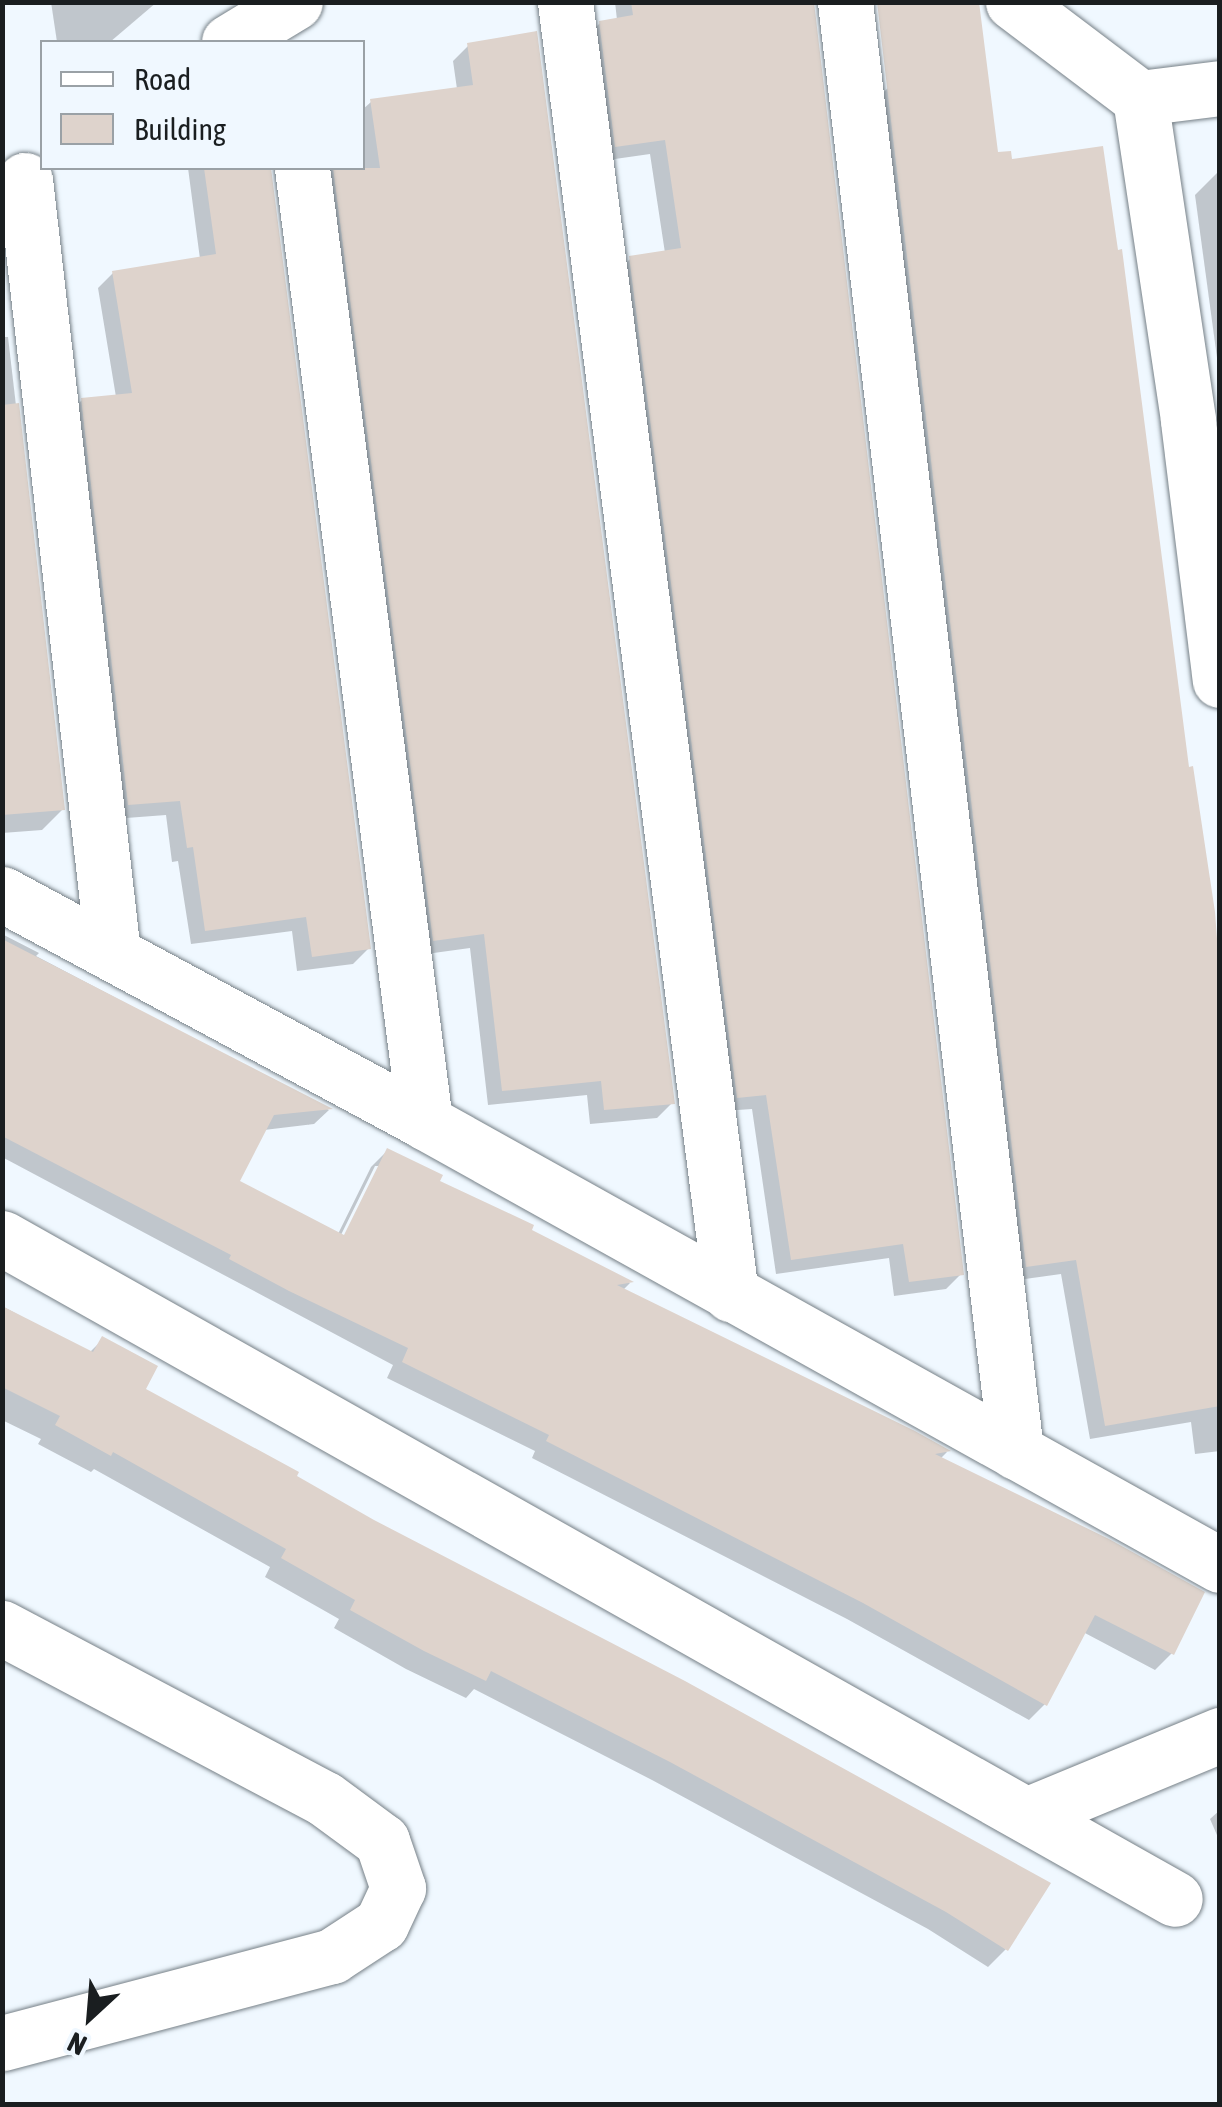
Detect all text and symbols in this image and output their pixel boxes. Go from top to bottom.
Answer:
legend [40,40,365,170]
text: Road [134,62,191,96]
text: Building [134,112,226,146]
north arrow [40,1967,140,2067]
text: N [62,2026,91,2062]

